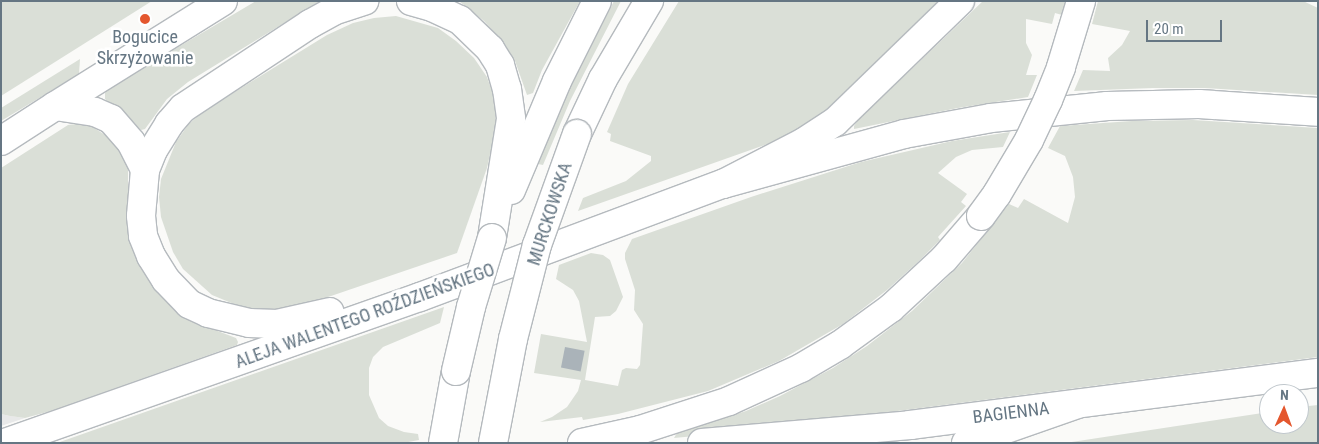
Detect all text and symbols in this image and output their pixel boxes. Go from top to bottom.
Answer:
scale bar [1149,10,1225,42]
marker: Bogucice Skrzyżowanie [139,13,151,25]
text: 20 m [1154,20,1184,38]
place label: Bogucice Skrzyżowanie [97,27,193,70]
street label: MURCKOWSKA [523,160,577,268]
street label: ALEJA WALENTEGO ROŹDZIEŃSKIEGO [232,259,498,373]
north arrow [1259,384,1309,434]
text: N [1280,387,1289,403]
street label: BAGIENNA [971,398,1051,428]

